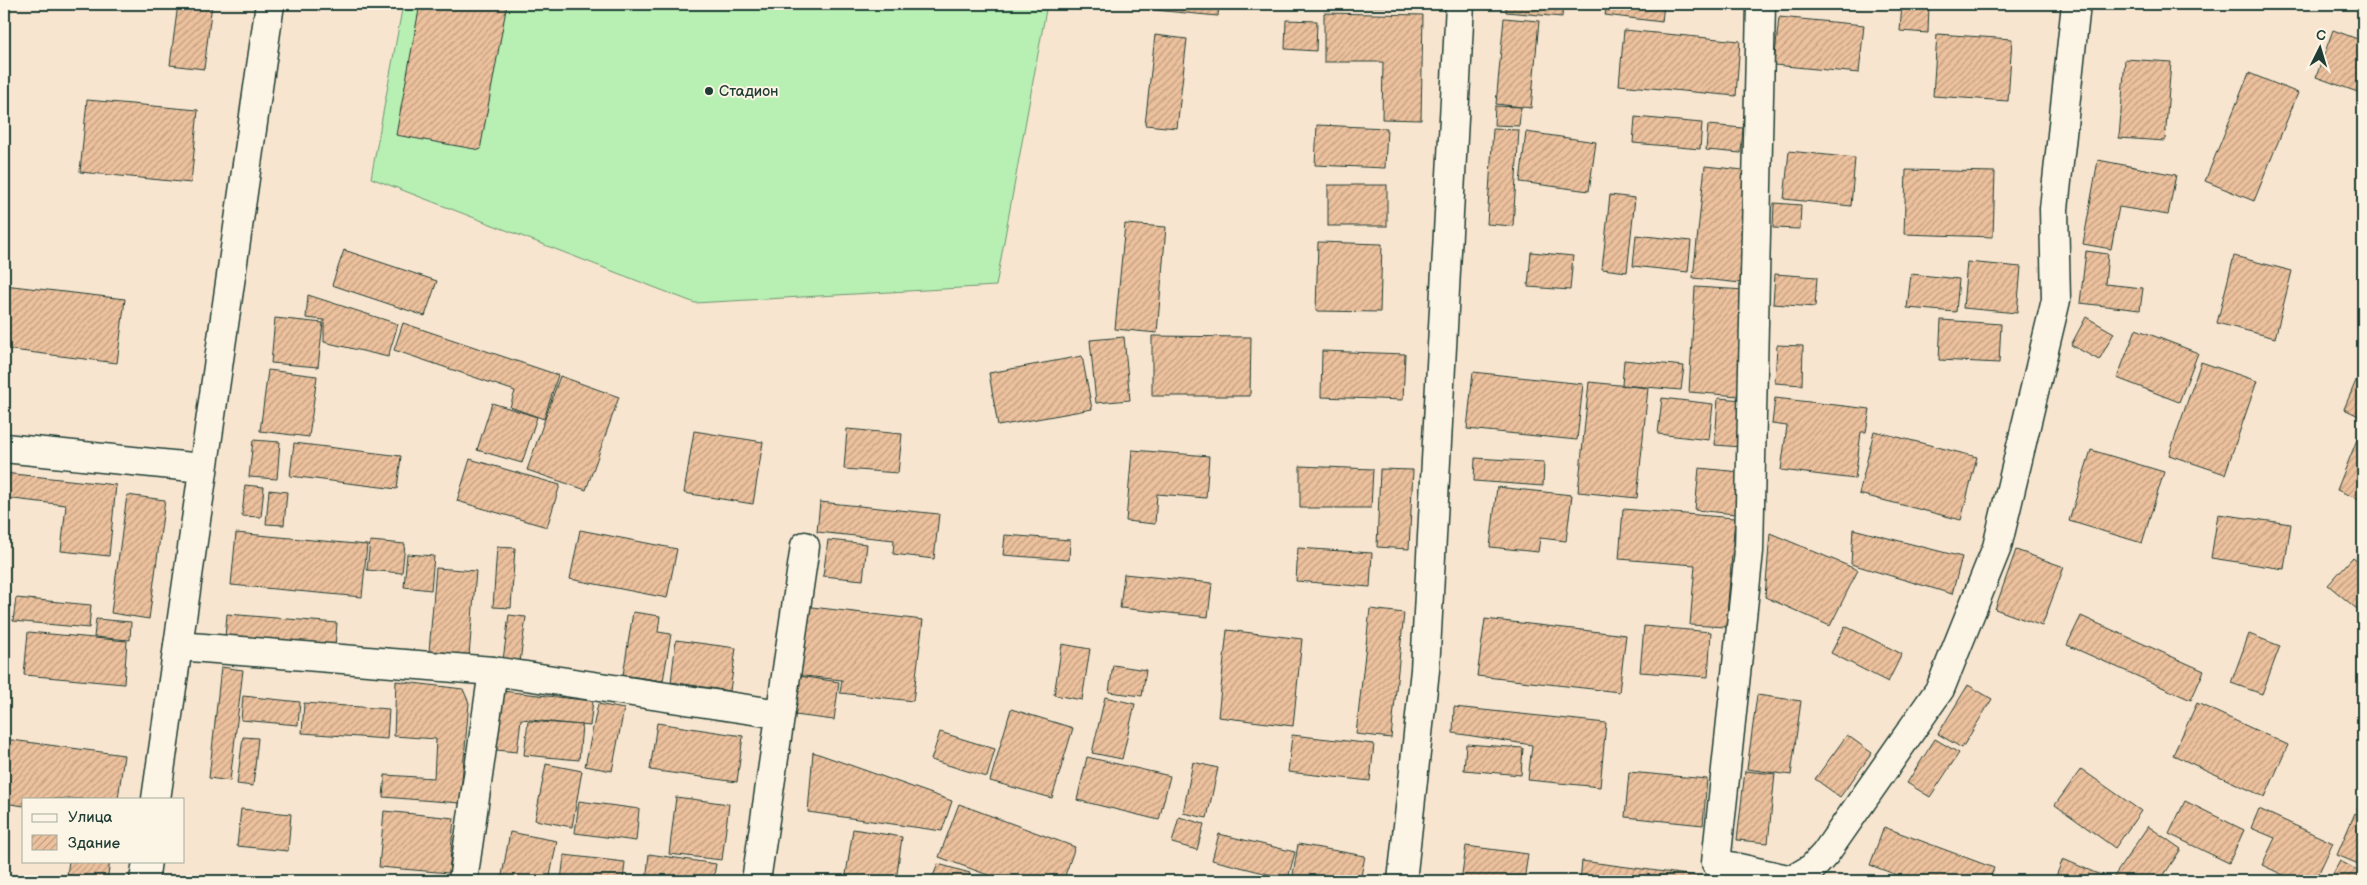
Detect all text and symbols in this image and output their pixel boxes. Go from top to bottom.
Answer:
north arrow [2294,22,2344,72]
text: С [2315,27,2327,44]
place label: Стадион [719,82,779,101]
marker: Стадион [703,85,715,97]
legend [22,798,185,862]
text: Улица [68,808,113,827]
text: Здание [68,834,120,853]

